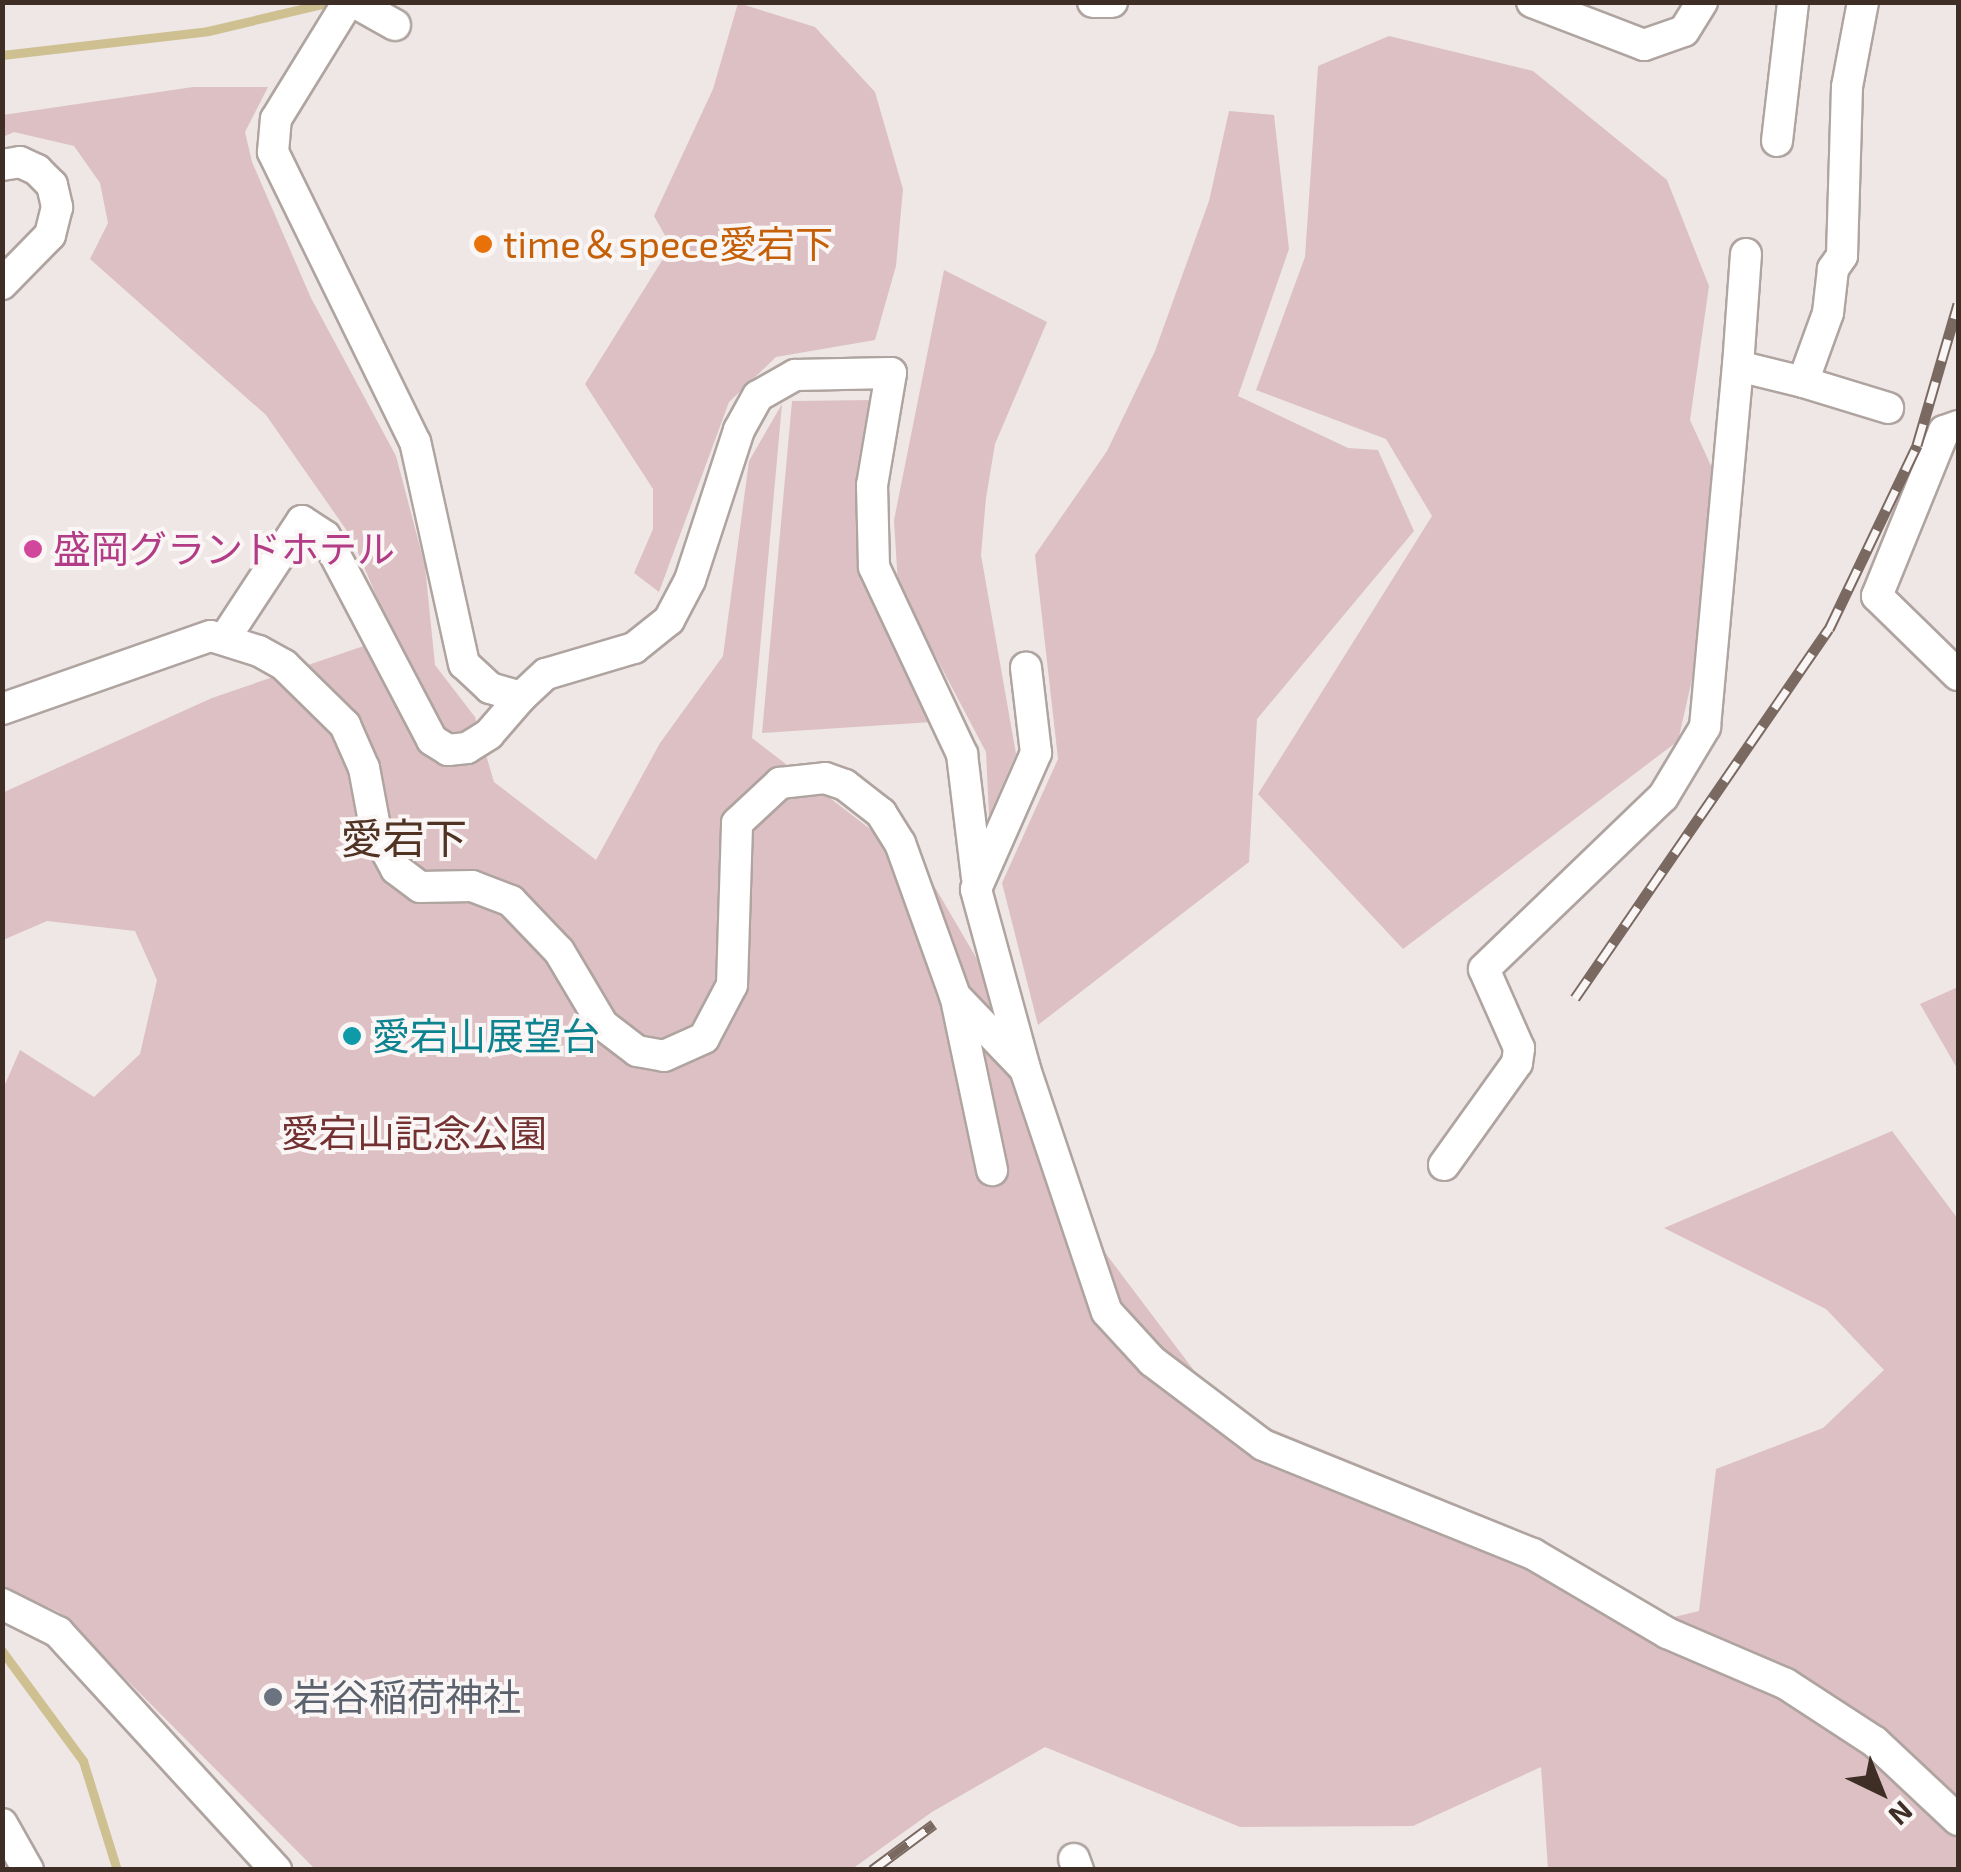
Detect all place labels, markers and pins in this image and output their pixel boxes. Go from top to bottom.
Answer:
place label: time＆spece愛宕下 [503,221,833,267]
marker: time＆spece愛宕下 [472,233,494,255]
place label: 盛岡グランドホテル [53,526,395,572]
marker: 盛岡グランドホテル [22,538,44,560]
place label: 愛宕山展望台 [372,1013,600,1059]
marker: 愛宕山展望台 [341,1025,363,1047]
place label: 岩谷稲荷神社 [293,1674,521,1720]
marker: 岩谷稲荷神社 [262,1686,284,1708]

